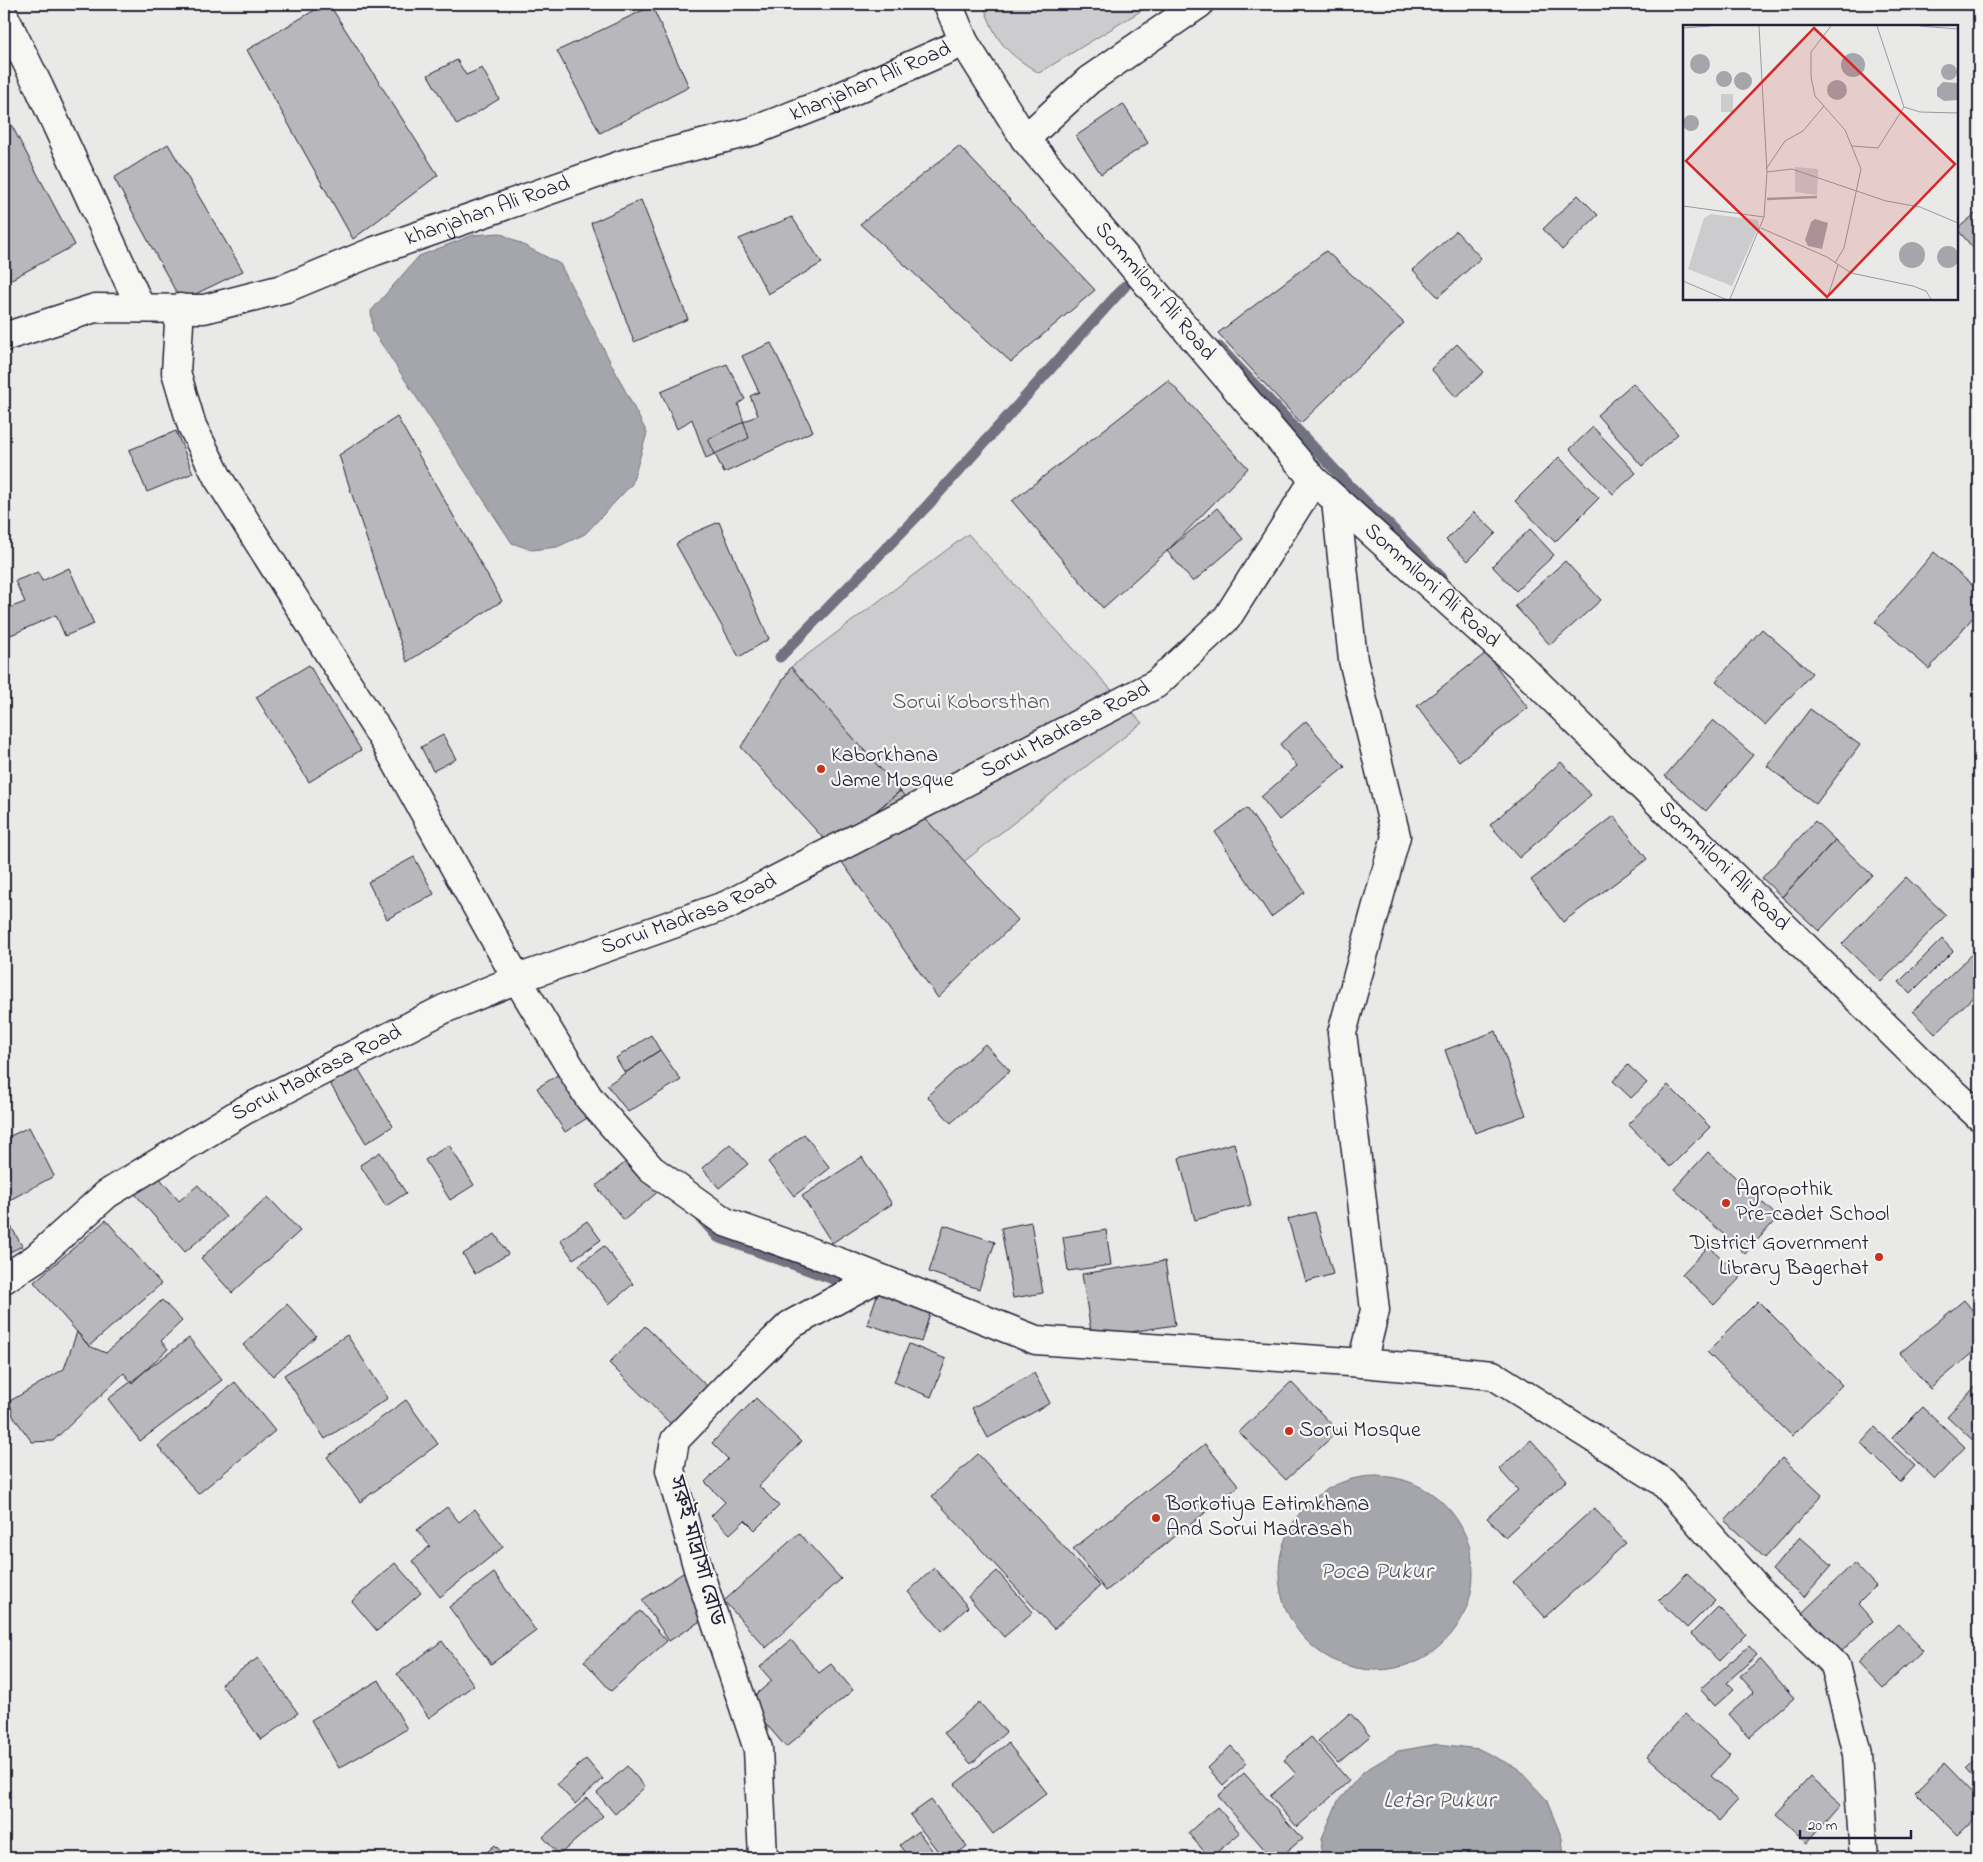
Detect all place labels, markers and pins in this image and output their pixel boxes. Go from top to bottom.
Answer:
place label: Kaborkhana Jame Mosque [831,740,954,797]
marker: Kaborkhana Jame Mosque [815,763,827,775]
place label: Agropothik Pre-cadet School [1736,1174,1889,1231]
marker: Agropothik Pre-cadet School [1720,1197,1732,1209]
place label: District Government Library Bagerhat [1689,1228,1870,1286]
marker: District Government Library Bagerhat [1873,1251,1885,1263]
place label: Sorui Mosque [1299,1415,1421,1447]
marker: Sorui Mosque [1283,1425,1295,1437]
place label: Borkotiya Eatimkhana And Sorui Madrasah [1165,1489,1369,1546]
marker: Borkotiya Eatimkhana And Sorui Madrasah [1150,1512,1162,1524]

